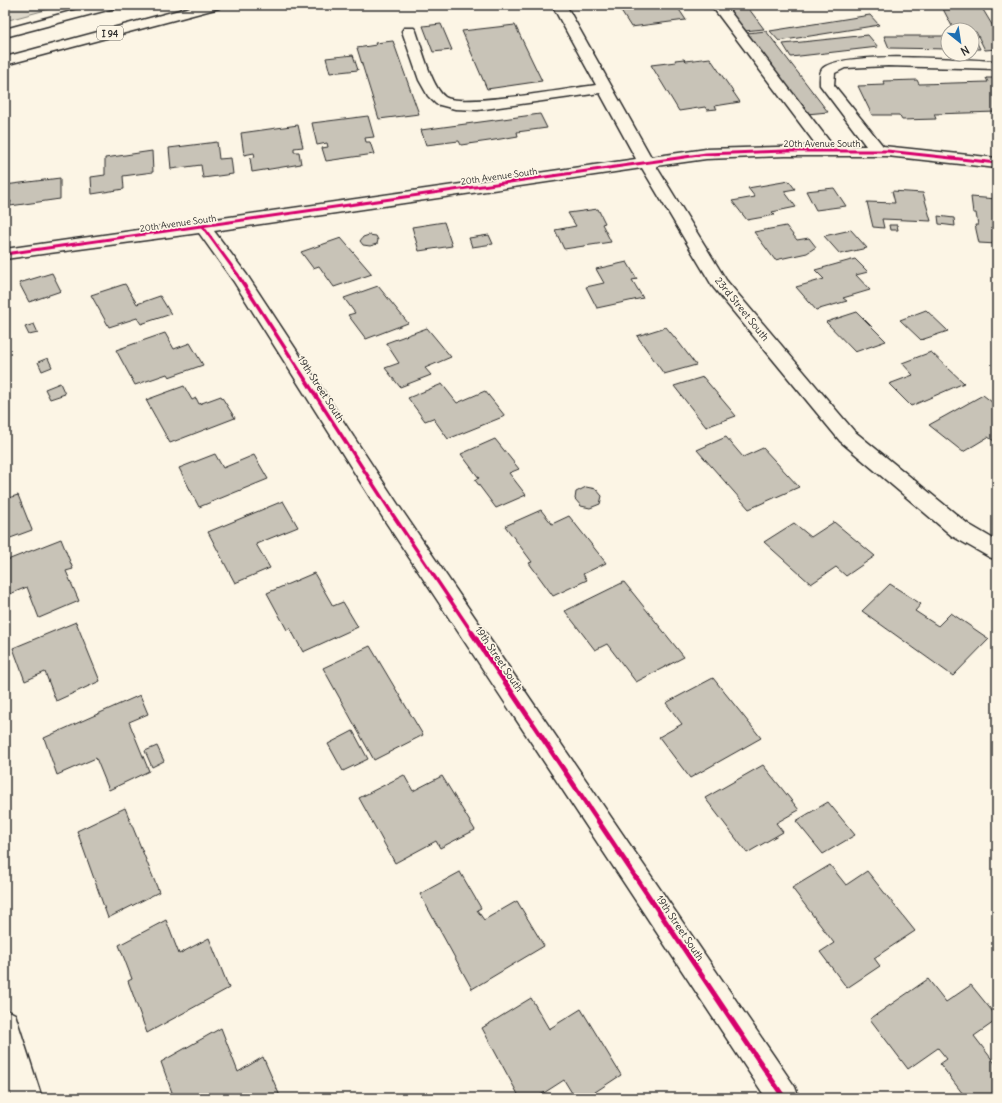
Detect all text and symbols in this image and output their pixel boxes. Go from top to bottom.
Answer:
north arrow [940,22,980,62]
road number: I 94 [97,26,123,40]
text: N [958,43,972,59]
street label: 20th Avenue South [783,138,861,149]
street label: 20th Avenue South [460,165,538,187]
street label: 20th Avenue South [139,212,217,234]
street label: 23rd Street South [712,274,772,344]
street label: 19th Street South [295,353,347,425]
street label: 19th Street South [472,624,526,695]
street label: 19th Street South [653,893,707,964]

